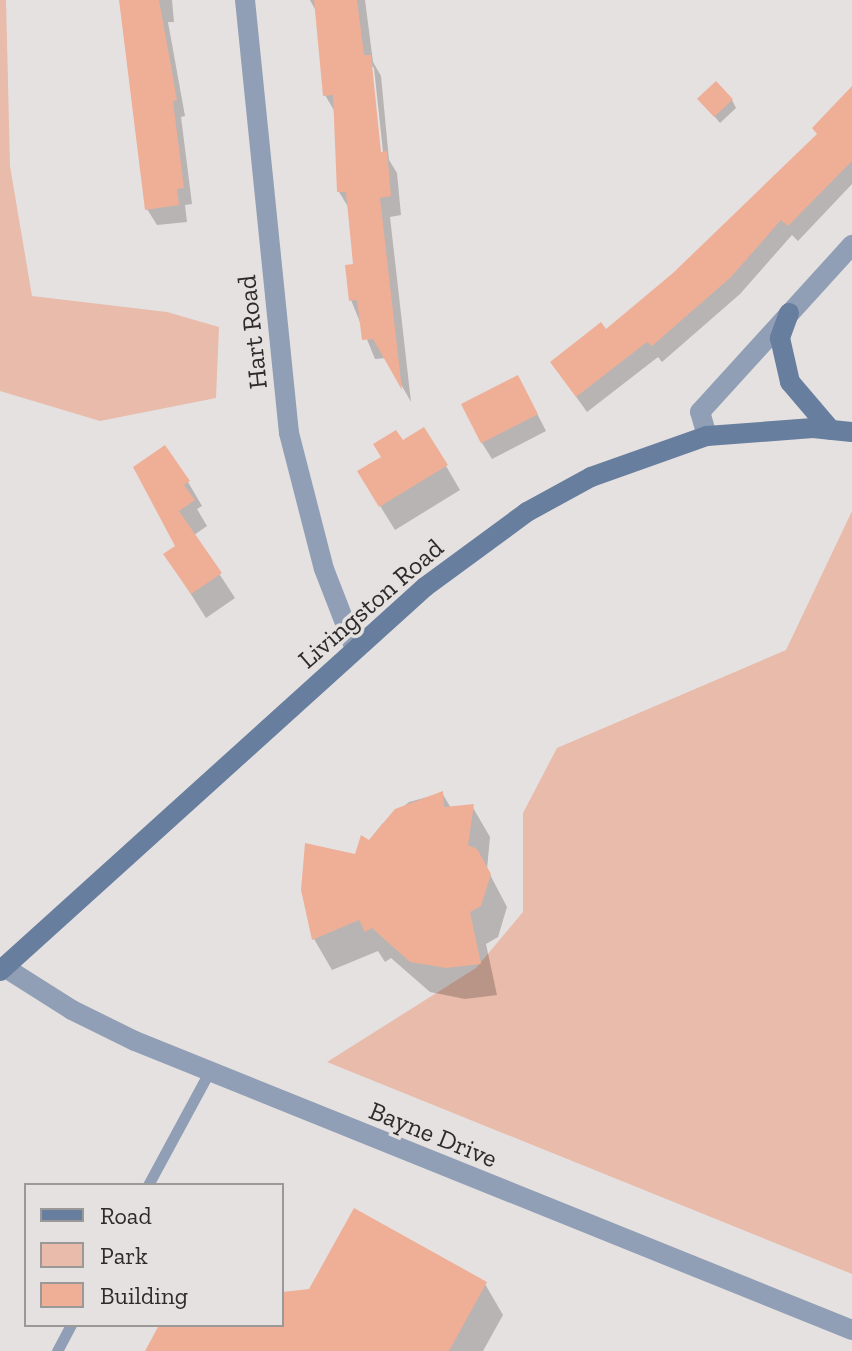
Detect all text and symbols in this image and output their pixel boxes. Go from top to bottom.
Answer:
street label: Hart Road [232,274,274,390]
street label: Livingston Road [292,533,450,675]
street label: Bayne Drive [364,1095,502,1175]
legend [24,1183,284,1327]
text: Road [100,1201,152,1230]
text: Park [100,1241,148,1270]
text: Building [100,1281,188,1310]

